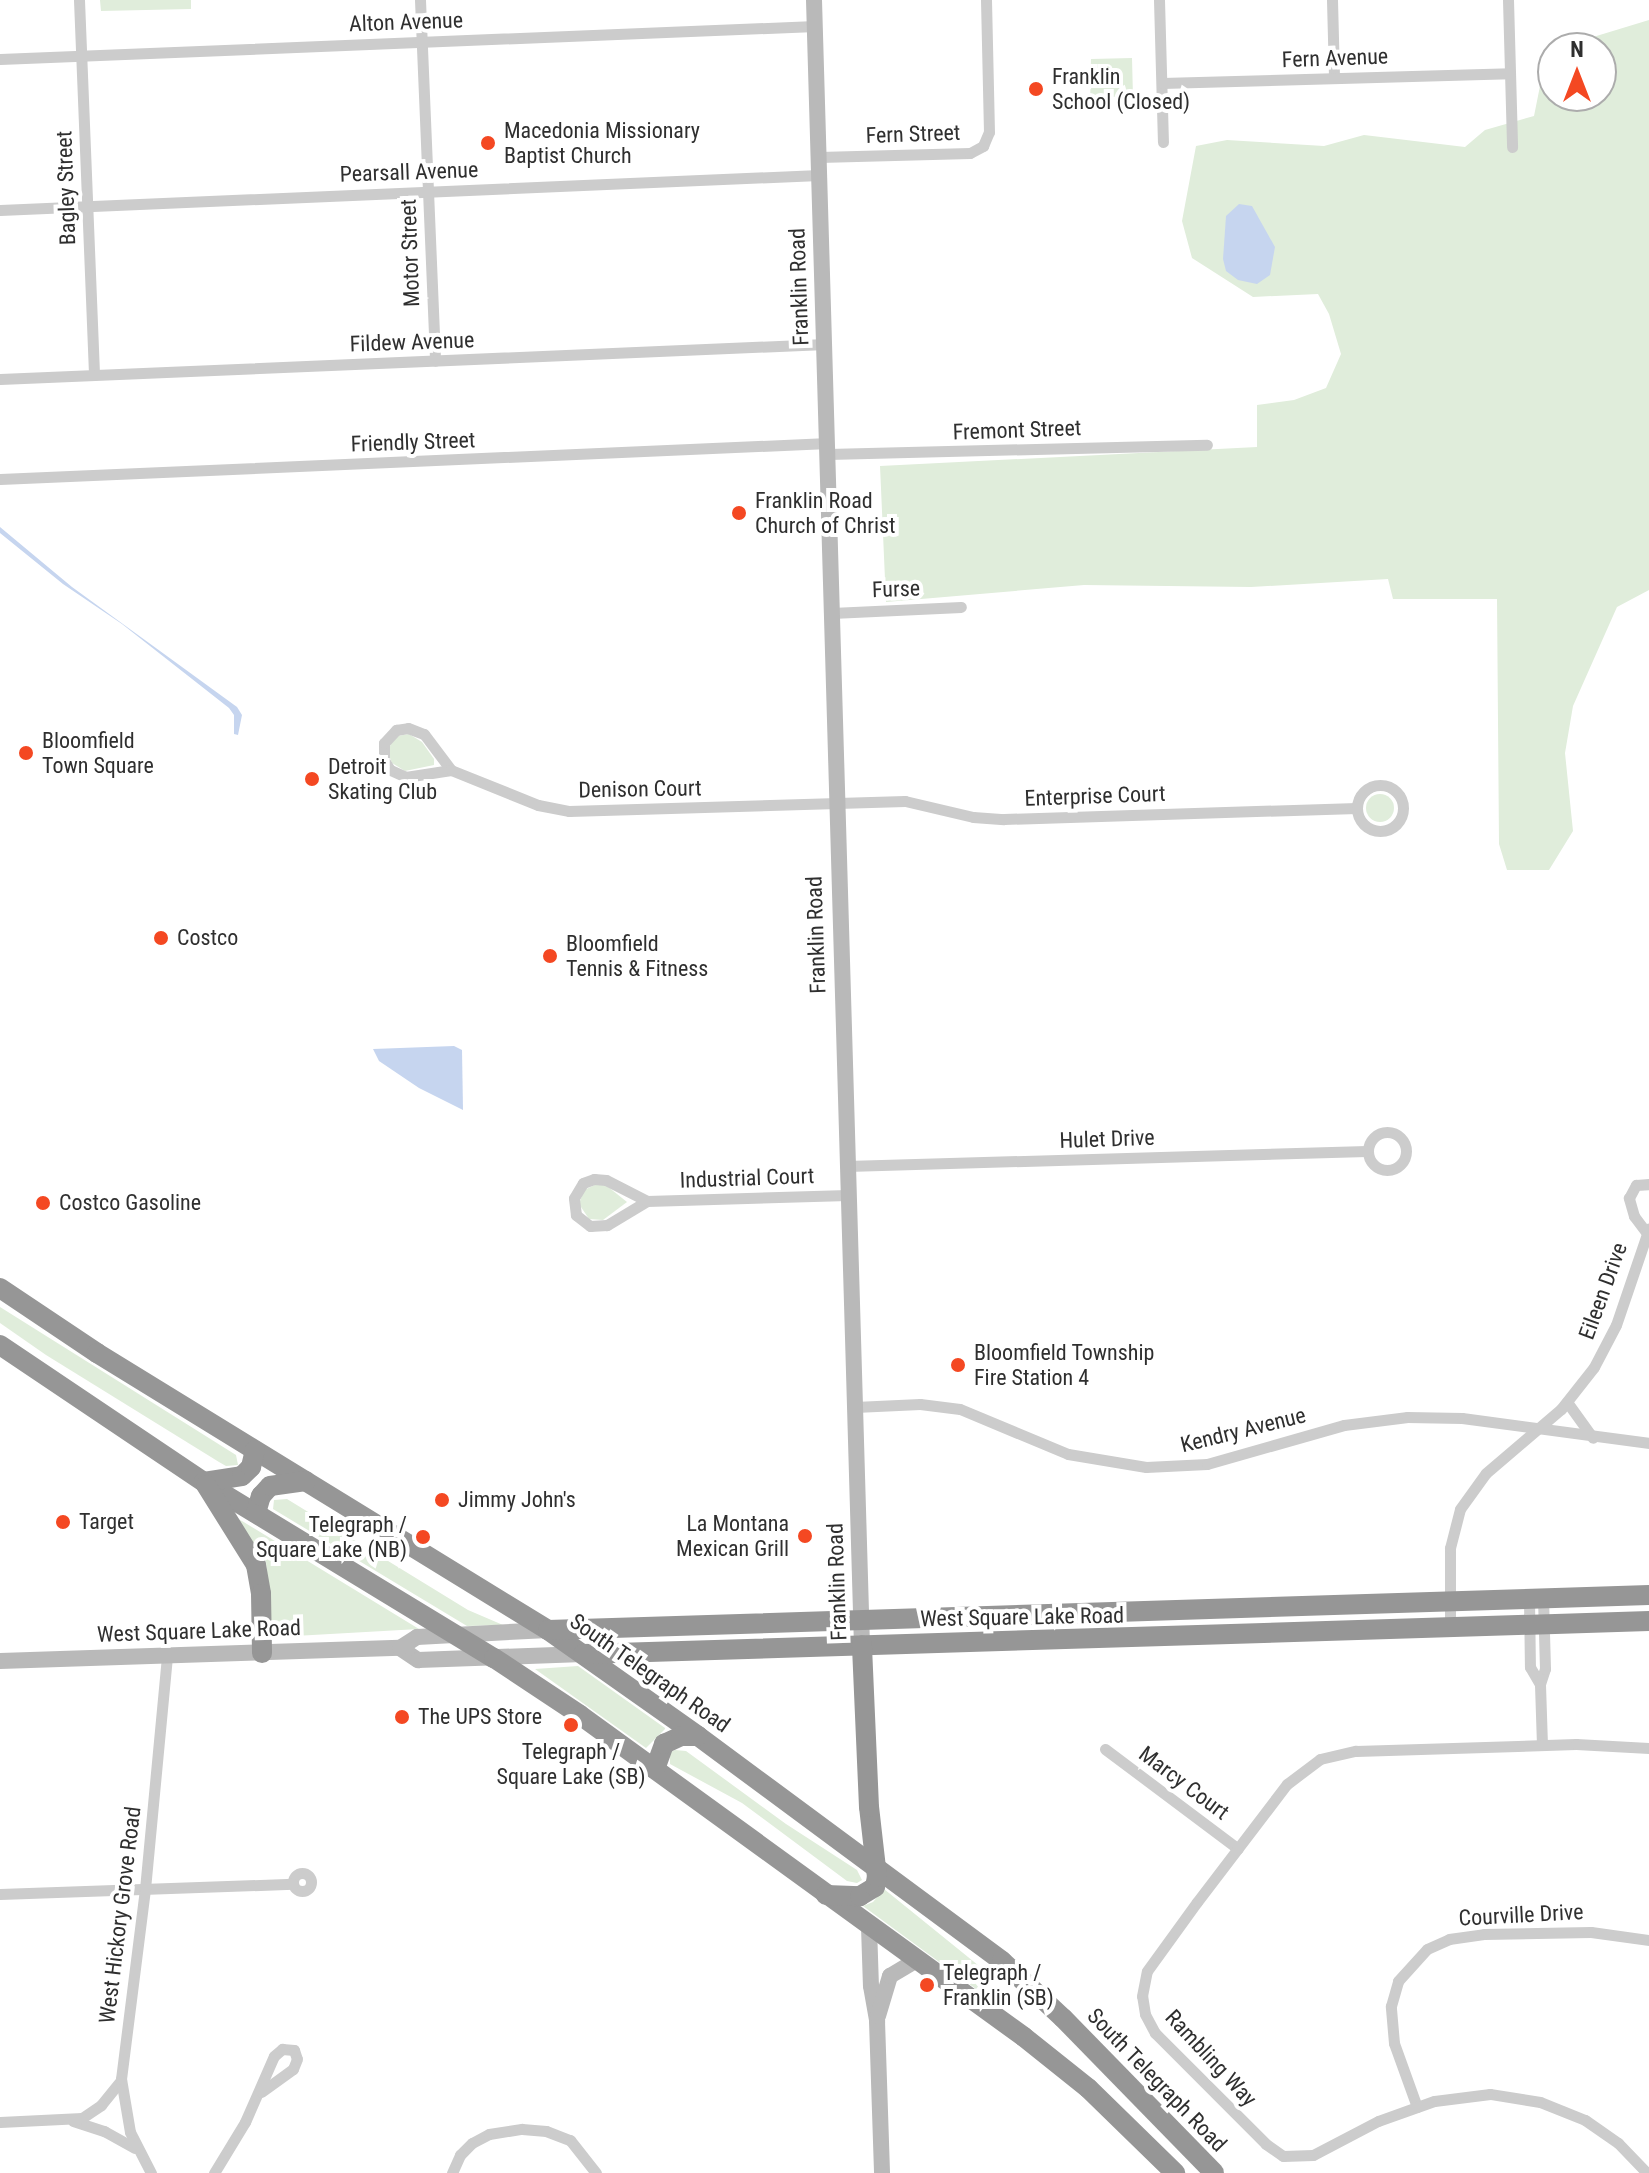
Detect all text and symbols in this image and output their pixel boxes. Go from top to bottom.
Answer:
street label: Alton Avenue [349,7,463,37]
north arrow [1537,32,1617,112]
text: N [1570,37,1584,62]
street label: Fern Avenue [1281,43,1389,73]
place label: Franklin School (Closed) [1052,63,1190,114]
marker: Franklin School (Closed) [1027,80,1045,98]
place label: Macedonia Missionary Baptist Church [504,117,700,168]
street label: Fern Street [865,119,961,149]
street label: Bagley Street [51,130,81,246]
marker: Macedonia Missionary Baptist Church [479,134,497,152]
street label: Pearsall Avenue [339,156,479,188]
street label: Motor Street [395,198,425,308]
street label: Franklin Road [784,228,814,346]
street label: Fildew Avenue [349,327,475,357]
street label: Fremont Street [952,415,1082,445]
street label: Friendly Street [350,427,476,457]
place label: Franklin Road Church of Christ [755,487,896,538]
marker: Franklin Road Church of Christ [730,504,748,522]
street label: Furse [872,575,920,603]
place label: Bloomfield Town Square [42,727,154,778]
marker: Bloomfield Town Square [17,744,35,762]
place label: Detroit Skating Club [328,753,437,804]
marker: Detroit Skating Club [303,770,321,788]
street label: Denison Court [578,775,702,803]
street label: Enterprise Court [1024,780,1166,812]
street label: Franklin Road [801,876,831,994]
place label: Costco [177,925,238,951]
marker: Costco [152,929,170,947]
place label: Bloomfield Tennis & Fitness [566,930,708,982]
marker: Bloomfield Tennis & Fitness [541,947,559,965]
street label: Hulet Drive [1059,1124,1155,1154]
street label: Industrial Court [679,1162,815,1194]
place label: Costco Gasoline [59,1190,201,1216]
marker: Costco Gasoline [34,1194,52,1212]
street label: Eileen Drive [1573,1239,1633,1343]
place label: Bloomfield Township Fire Station 4 [974,1339,1155,1390]
marker: Bloomfield Township Fire Station 4 [949,1356,967,1374]
street label: Kendry Avenue [1178,1402,1308,1458]
place label: Jimmy John's [458,1487,576,1513]
marker: Jimmy John's [433,1491,451,1509]
place label: Target [79,1509,134,1535]
place label: La Montana Mexican Grill [676,1510,789,1562]
place label: Telegraph / Square Lake (NB) [256,1511,407,1562]
marker: Target [54,1513,72,1531]
street label: Franklin Road [822,1523,852,1641]
marker: La Montana Mexican Grill [796,1527,814,1545]
marker: Telegraph / Square Lake (NB) [414,1528,432,1546]
street label: West Square Lake Road [920,1602,1124,1632]
street label: South Telegraph Road [565,1608,735,1738]
street label: West Square Lake Road [97,1614,301,1648]
place label: The UPS Store [418,1704,542,1730]
marker: The UPS Store [393,1708,411,1726]
marker: Telegraph / Square Lake (SB) [562,1716,580,1734]
place label: Telegraph / Square Lake (SB) [497,1738,645,1790]
street label: Marcy Court [1134,1741,1234,1825]
street label: West Hickory Grove Road [94,1805,146,2025]
street label: Courville Drive [1458,1899,1584,1931]
place label: Telegraph / Franklin (SB) [943,1959,1054,2010]
marker: Telegraph / Franklin (SB) [918,1976,936,1994]
street label: South Telegraph Road [1082,2003,1232,2157]
street label: Rambling Way [1160,2004,1262,2112]

